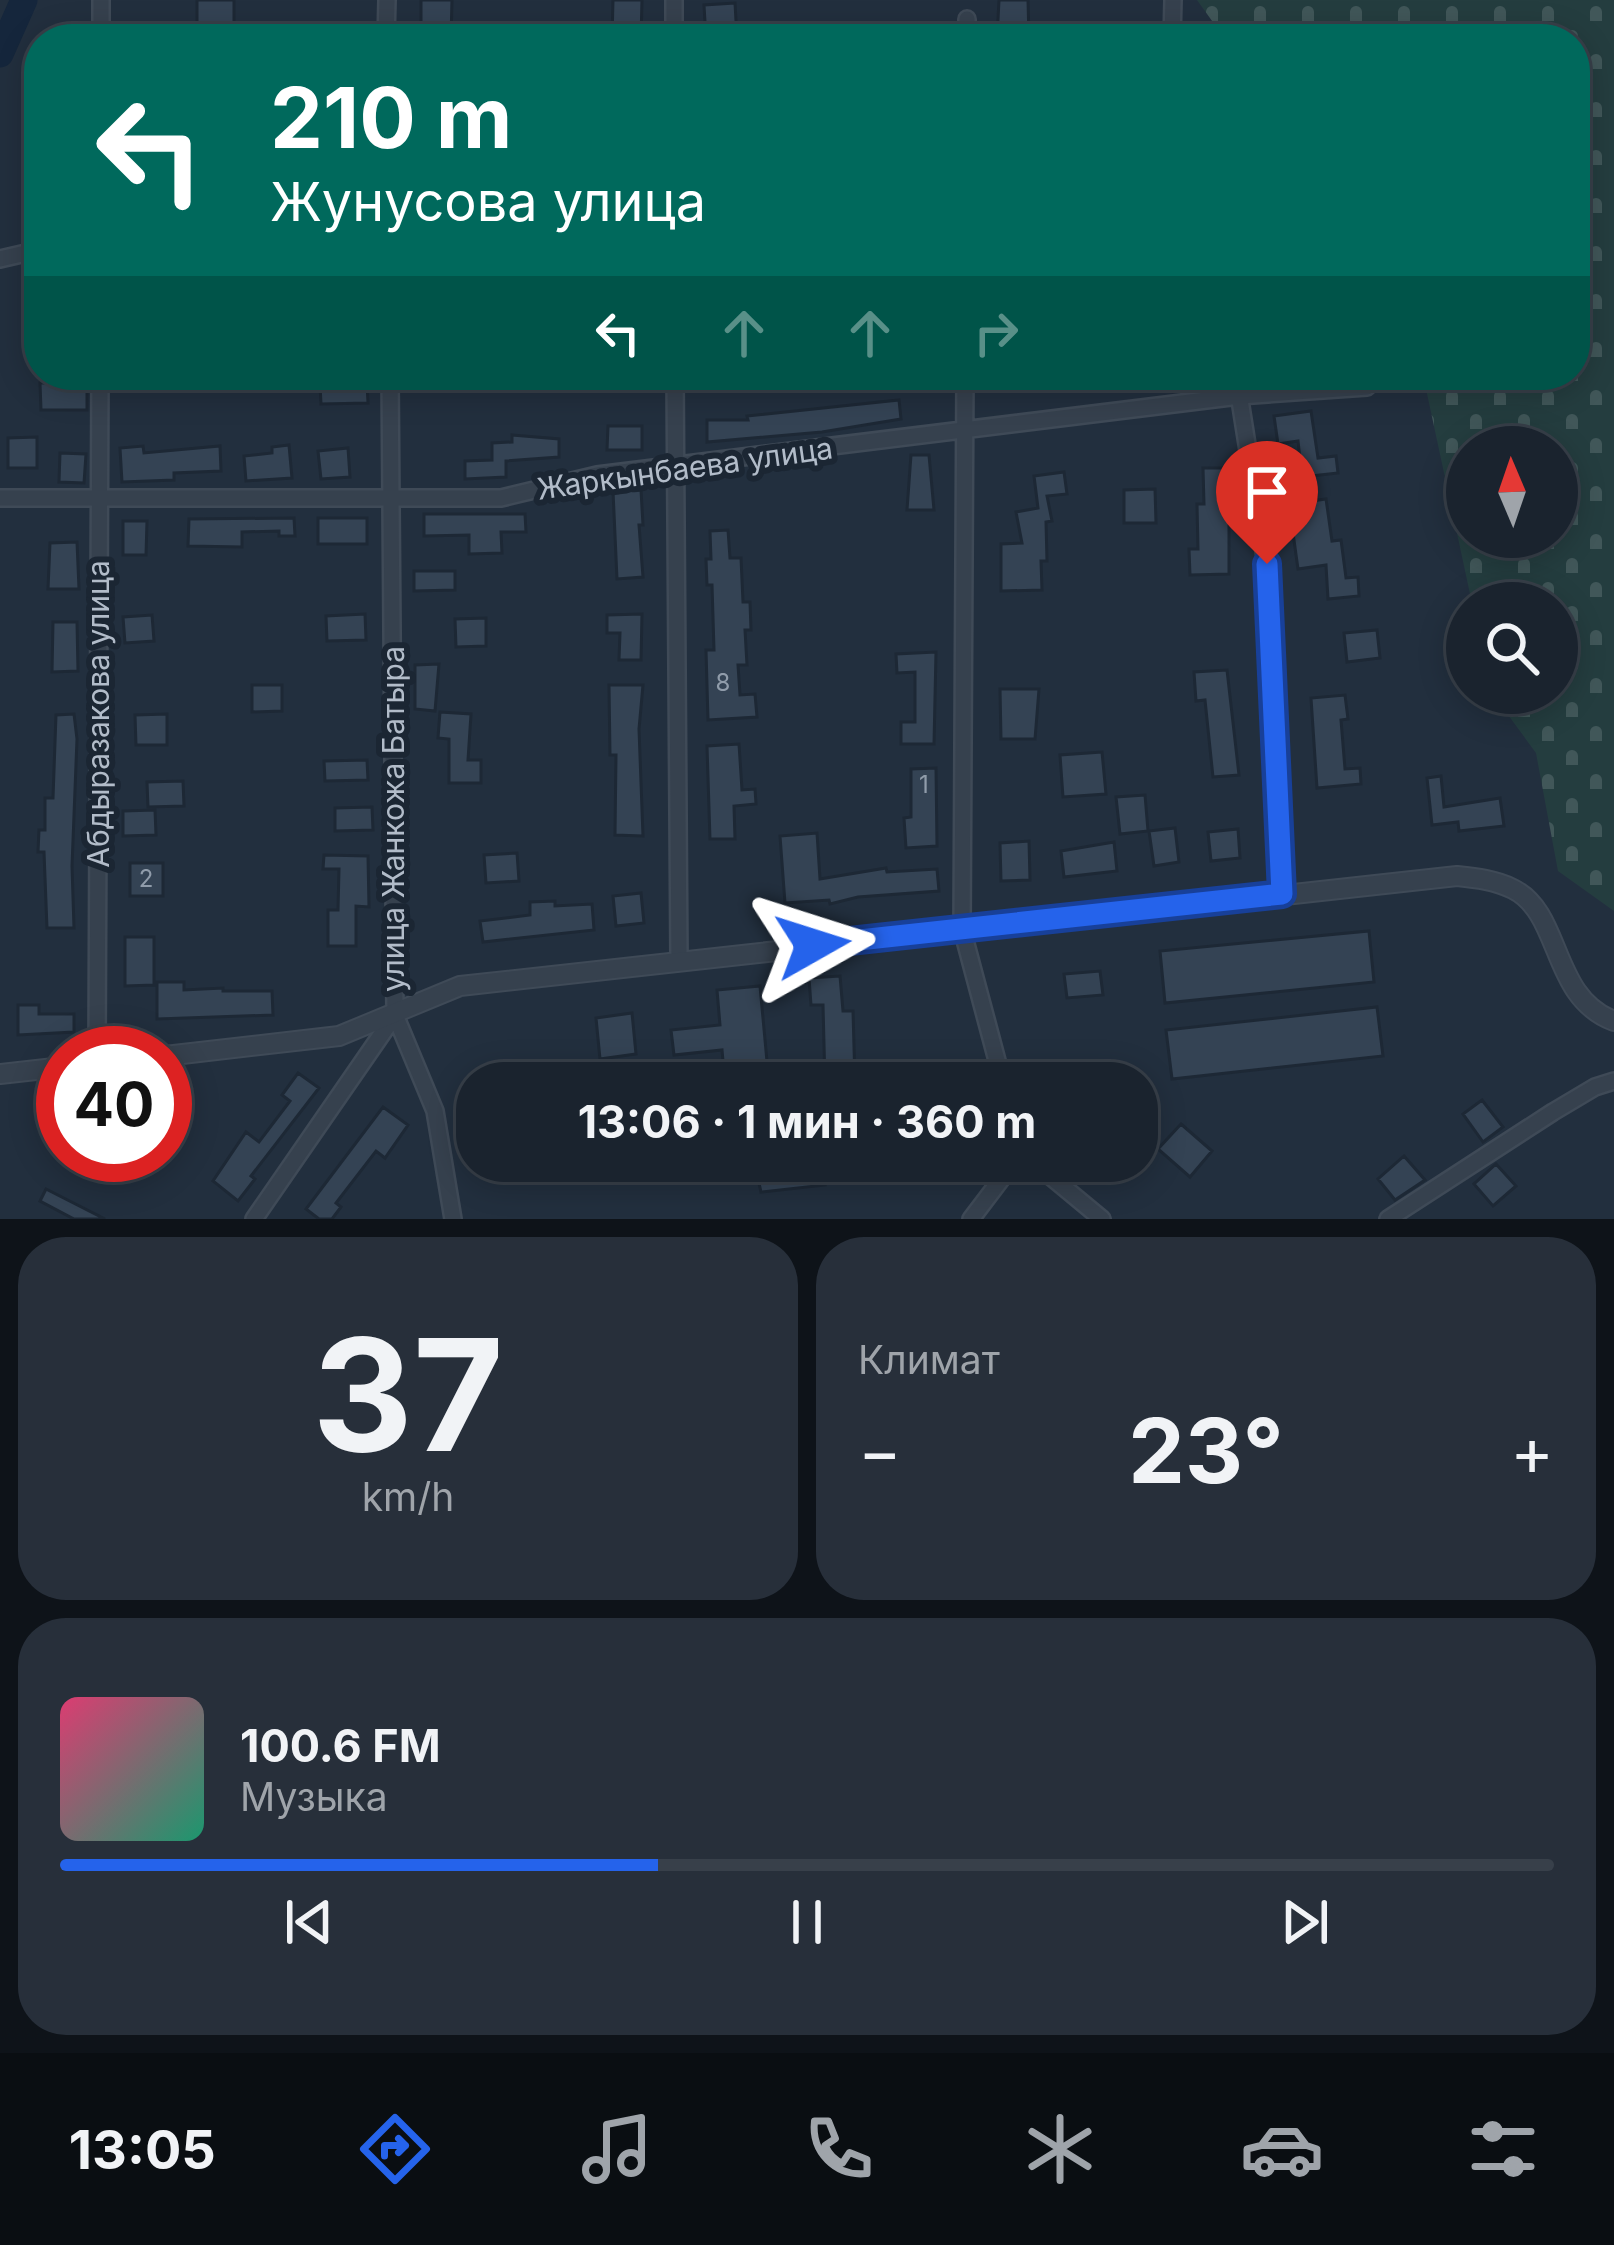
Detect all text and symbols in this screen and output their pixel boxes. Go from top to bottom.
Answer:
text: 210 m [270,67,512,168]
icon: left [72,72,228,228]
text: Жунусова улица [270,169,706,234]
icon: left [585,300,651,366]
icon: ahead [711,300,777,366]
icon: ahead [837,300,903,366]
icon: right [963,300,1029,366]
north arrow [1446,426,1578,558]
map controls [1446,426,1578,714]
street label: Жаркынбаева улица [535,429,835,507]
pin [1216,441,1318,564]
icon: arrive [1234,459,1300,525]
street label: Абдыразакова улица [80,560,116,868]
button: search [1446,582,1578,714]
street label: улица Жанкожа Батыра [375,646,411,992]
house number: 8 [716,668,730,697]
house number: 1 [919,770,929,799]
house number: 2 [139,864,153,893]
position arrow [750,882,876,1008]
speed limit sign: 40 [36,1026,192,1182]
text: 13:06 · 1 мин · 360 m [578,1094,1036,1149]
text: 37 [312,1300,504,1489]
text: Климат [858,1336,1000,1383]
text: 23° [1128,1396,1284,1505]
text: − [858,1411,902,1491]
text: + [1510,1411,1554,1491]
text: km/h [362,1473,454,1520]
text: 100.6 FM [240,1718,441,1773]
text: Музыка [240,1773,388,1820]
icon: previous [276,1889,342,1955]
icon: pause [774,1889,840,1955]
icon: next [1272,1889,1338,1955]
icon: directions [353,2107,437,2191]
icon: music [575,2107,659,2191]
icon: phone [797,2107,881,2191]
icon: climate [1018,2107,1102,2191]
icon: car [1240,2107,1324,2191]
icon: filters [1461,2107,1545,2191]
text: 13:05 [69,2117,216,2182]

